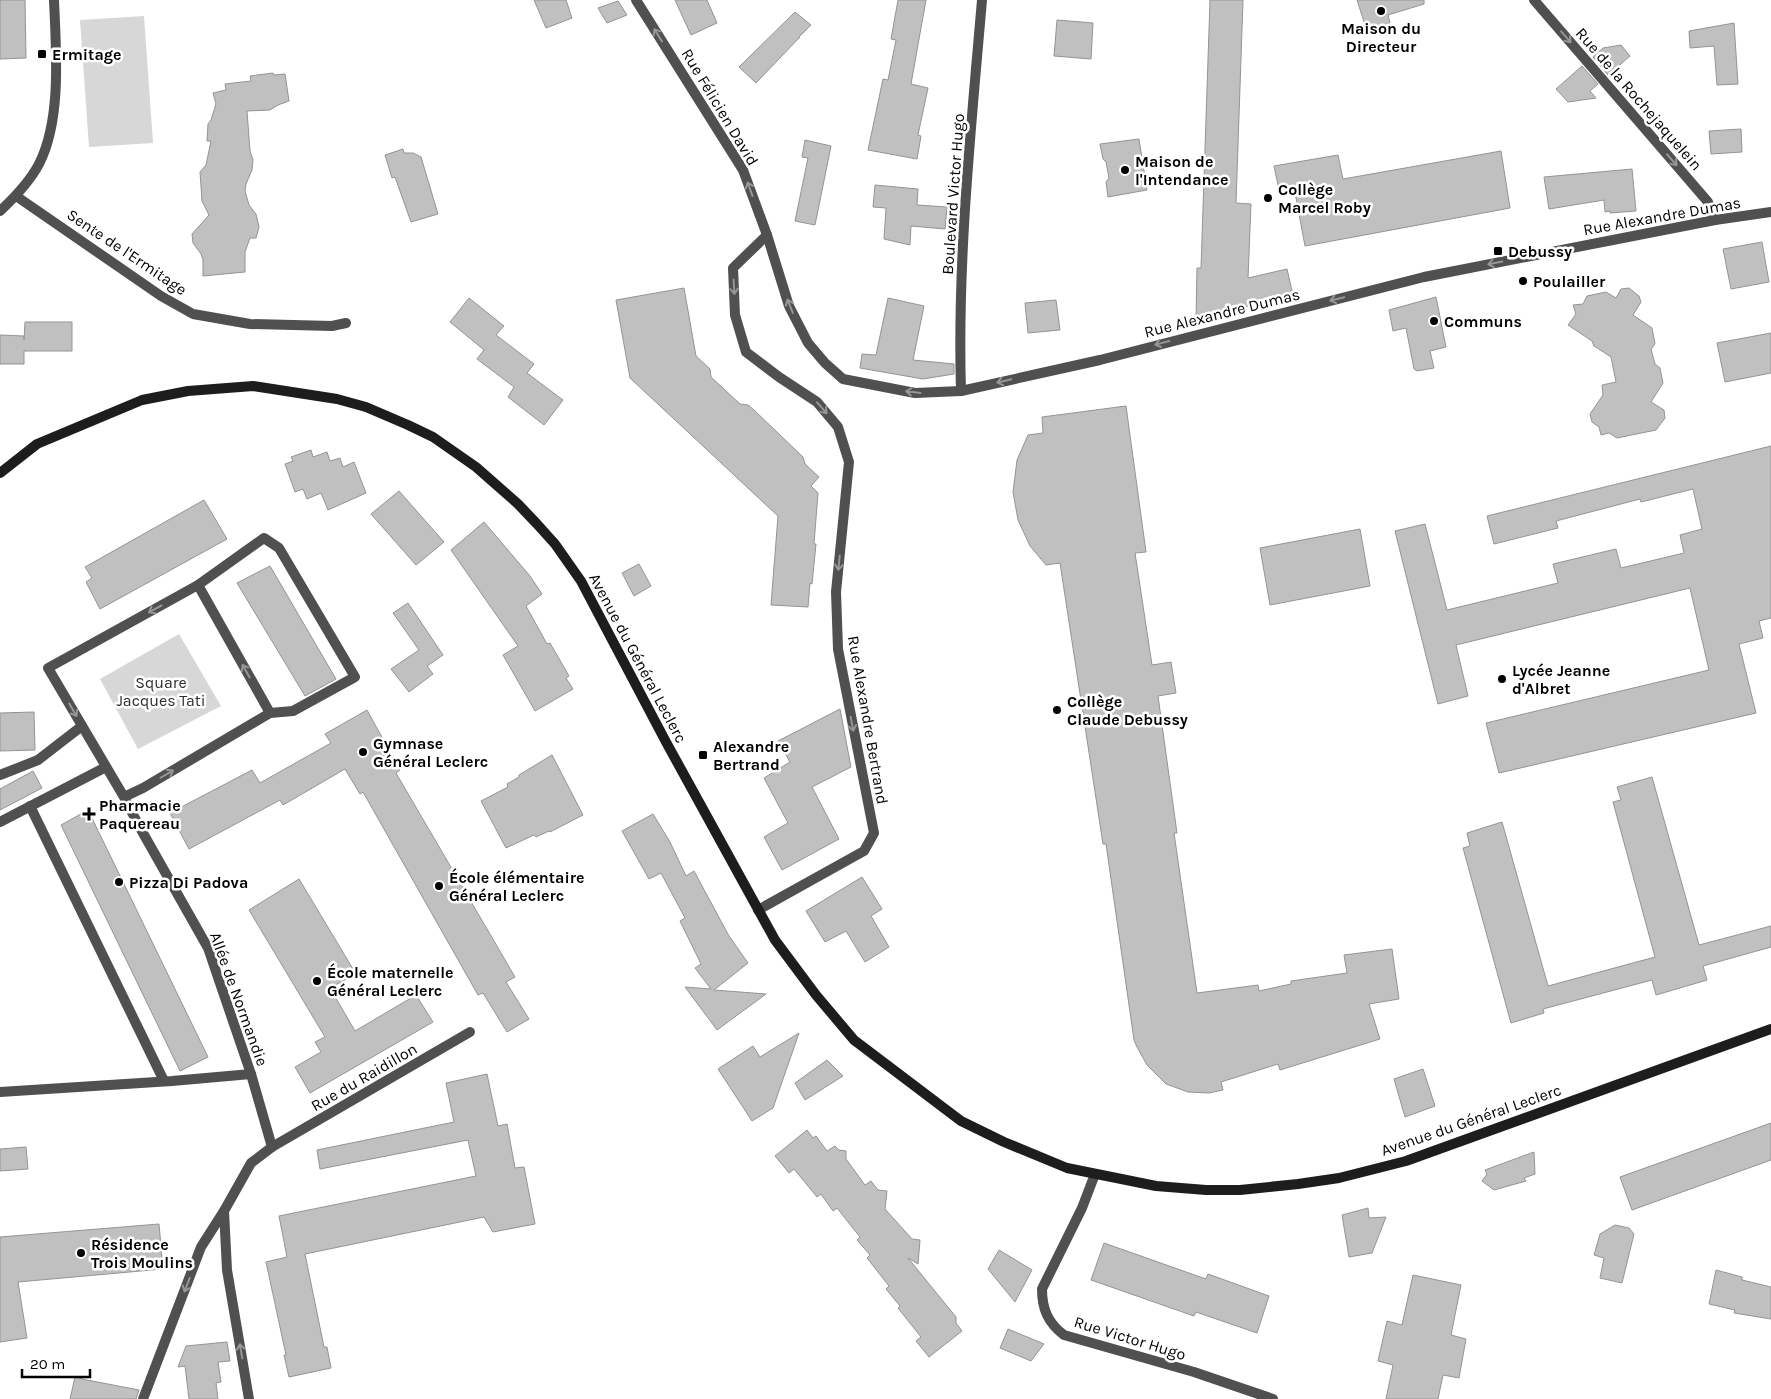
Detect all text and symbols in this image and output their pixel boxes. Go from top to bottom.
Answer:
marker: Maison du Directeur [1375,5,1387,17]
place label: Maison du Directeur [1341,19,1421,56]
street label: Rue de la Rochejaquelein [1572,24,1706,174]
one-way arrow [653,29,663,43]
one-way arrow [1560,30,1571,43]
place label: Ermitage [52,45,122,64]
street label: Rue Félicien David [678,45,762,169]
marker: Ermitage [36,48,48,60]
street label: Boulevard Victor Hugo [938,113,968,275]
place label: Maison de l'Intendance [1135,152,1228,189]
one-way arrow [1666,153,1678,166]
marker: Maison de l'Intendance [1119,164,1131,176]
place label: Collège Marcel Roby [1278,180,1371,217]
one-way arrow [745,182,754,198]
marker: Collège Marcel Roby [1262,192,1274,204]
street label: Rue Alexandre Dumas [1582,193,1742,239]
street label: Sente de l'Ermitage [64,205,190,299]
place label: Debussy [1508,242,1572,261]
marker: Debussy [1492,245,1504,257]
one-way arrow [1488,259,1504,268]
place label: Poulailler [1533,272,1606,291]
marker: Poulailler [1517,275,1529,287]
one-way arrow [729,278,738,294]
street label: Rue Alexandre Dumas [1142,284,1302,342]
one-way arrow [1329,295,1345,304]
one-way arrow [785,299,794,314]
place label: Communs [1444,312,1522,331]
marker: Communs [1428,315,1440,327]
one-way arrow [1155,339,1171,349]
one-way arrow [997,377,1013,386]
one-way arrow [905,387,921,397]
one-way arrow [816,402,828,415]
one-way arrow [834,554,844,570]
street label: Avenue du Général Leclerc [585,570,691,746]
one-way arrow [149,604,163,614]
street label: Rue Alexandre Bertrand [844,634,892,806]
place label: Lycée Jeanne d'Albret [1512,661,1610,698]
one-way arrow [241,664,250,679]
park label: Square Jacques Tati [116,673,206,710]
marker: Lycée Jeanne d'Albret [1496,673,1508,685]
place label: Collège Claude Debussy [1067,692,1188,729]
one-way arrow [68,703,78,718]
marker: Collège Claude Debussy [1051,704,1063,716]
one-way arrow [848,715,857,731]
place label: Gymnase Général Leclerc [373,734,488,771]
place label: Alexandre Bertrand [713,737,789,774]
marker: Gymnase Général Leclerc [357,746,369,758]
marker: Alexandre Bertrand [697,749,709,761]
one-way arrow [159,768,174,778]
place label: Pharmacie Paquereau [99,796,181,833]
marker: Pharmacie Paquereau [83,808,95,820]
place label: École élémentaire Général Leclerc [449,868,584,905]
place label: Pizza Di Padova [129,873,248,892]
marker: Pizza Di Padova [113,876,125,888]
marker: École élémentaire Général Leclerc [433,880,445,892]
street label: Allée de Normandie [206,929,272,1069]
place label: École maternelle Général Leclerc [327,963,454,1000]
marker: École maternelle Général Leclerc [311,975,323,987]
street label: Rue du Raidillon [308,1039,420,1115]
street label: Avenue du Général Leclerc [1378,1080,1564,1160]
place label: Résidence Trois Moulins [91,1235,193,1272]
marker: Résidence Trois Moulins [75,1247,87,1259]
one-way arrow [182,1277,191,1292]
street label: Rue Victor Hugo [1072,1312,1188,1364]
one-way arrow [236,1343,246,1359]
scale bar [22,1346,90,1378]
text: 20 m [30,1355,65,1373]

